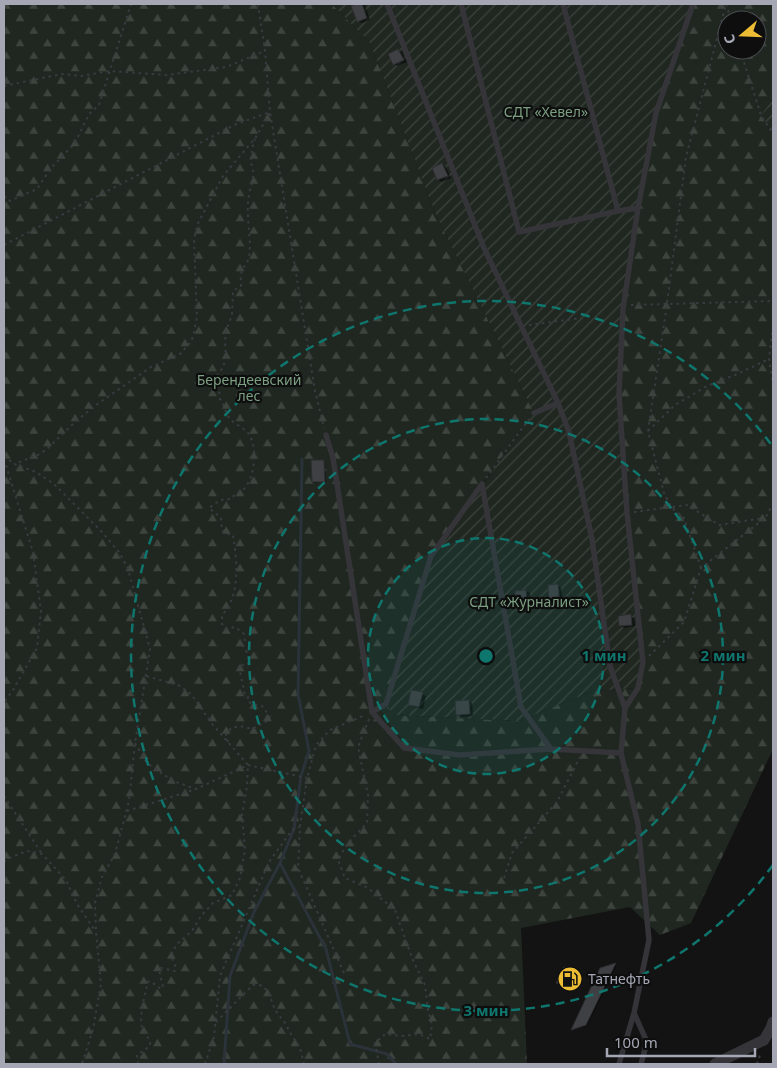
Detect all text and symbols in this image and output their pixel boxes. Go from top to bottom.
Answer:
north arrow [717,10,767,60]
text: С [719,32,740,47]
park label: СДТ «Хевел» [504,102,588,121]
park label: Берендеевский лес [197,370,301,405]
park label: СДТ «Журналист» [469,592,589,611]
text: 1 мин [582,645,627,665]
text: 2 мин [701,645,746,665]
centre of rings [477,647,495,665]
fuel station icon: Татнефть [557,966,583,992]
place label: Татнефть [588,969,650,988]
text: 3 мин [464,1000,509,1020]
scale bar [607,1026,754,1058]
text: 100 m [614,1032,658,1052]

